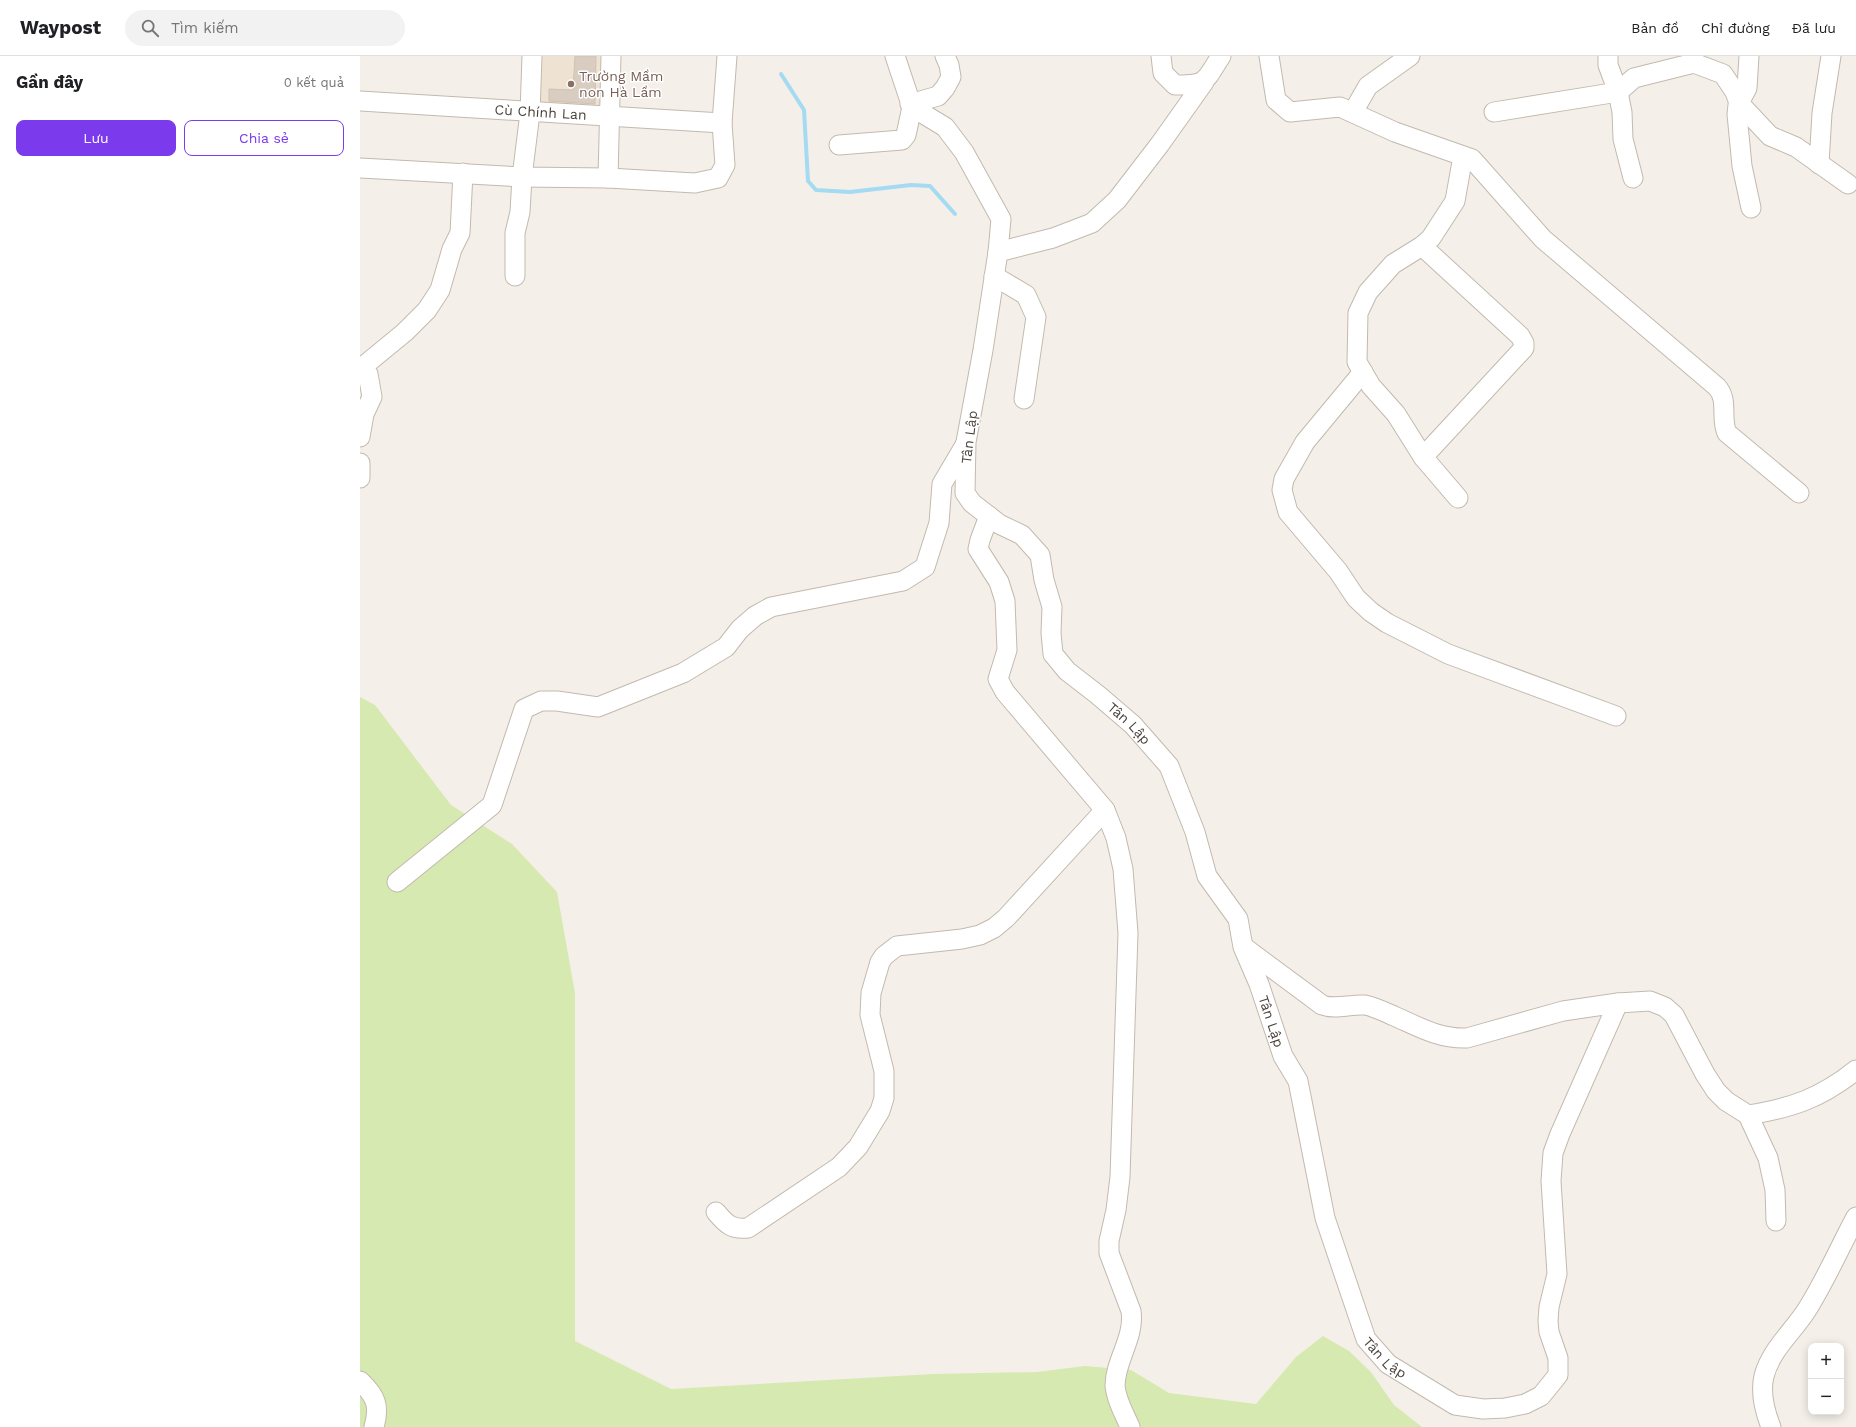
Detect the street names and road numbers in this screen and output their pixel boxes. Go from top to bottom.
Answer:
street label: Cù Chính Lan [494,101,587,123]
street label: Tân Lập [958,409,980,465]
street label: Tân Lập [1105,699,1154,747]
street label: Tân Lập [1255,993,1287,1049]
street label: Tân Lập [1360,1334,1409,1381]

